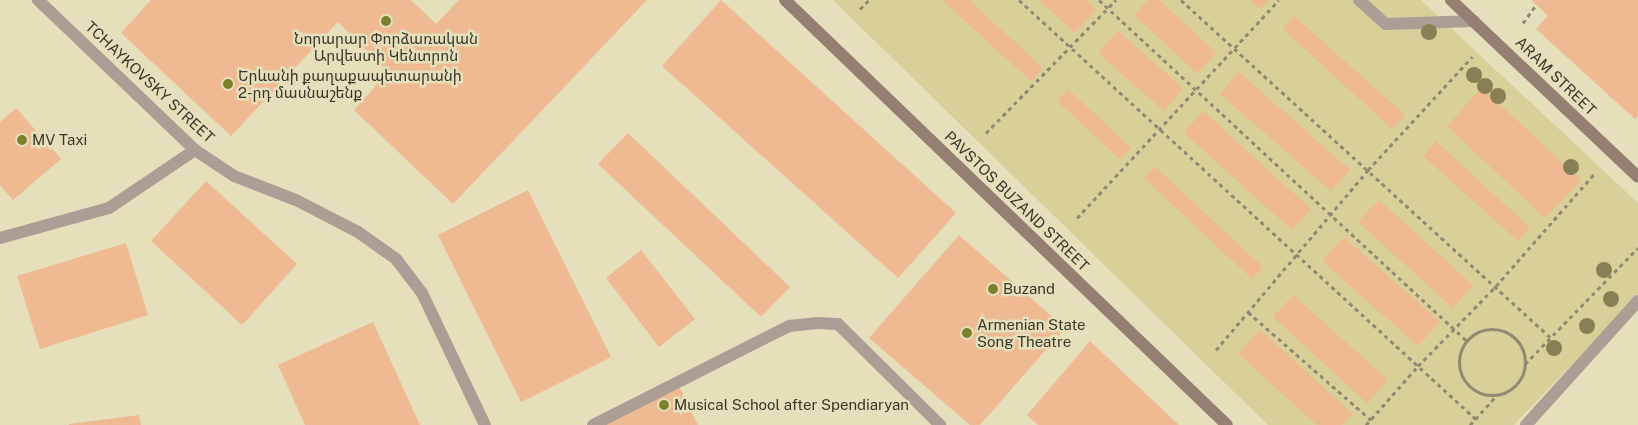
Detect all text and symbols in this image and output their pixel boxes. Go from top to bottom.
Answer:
marker: Նորարար Փորձառական Արվեստի Կենտրոն [380,15,392,27]
street label: TCHAYKOVSKY STREET [82,17,218,147]
place label: Նորարար Փորձառական Արվեստի Կենտրոն [294,29,478,64]
street label: ARAM STREET [1512,33,1600,119]
place label: Երևանի քաղաքապետարանի 2-րդ մասնաշենք [238,66,462,101]
marker: Երևանի քաղաքապետարանի 2-րդ մասնաշենք [222,78,234,90]
street label: PAVSTOS BUZAND STREET [941,127,1093,275]
place label: MV Taxi [32,131,87,149]
marker: MV Taxi [16,134,28,146]
place label: Buzand [1003,280,1055,298]
marker: Buzand [987,283,999,295]
place label: Armenian State Song Theatre [977,315,1086,350]
marker: Armenian State Song Theatre [961,327,973,339]
place label: Musical School after Spendiaryan [674,396,909,414]
marker: Musical School after Spendiaryan [658,399,670,411]

